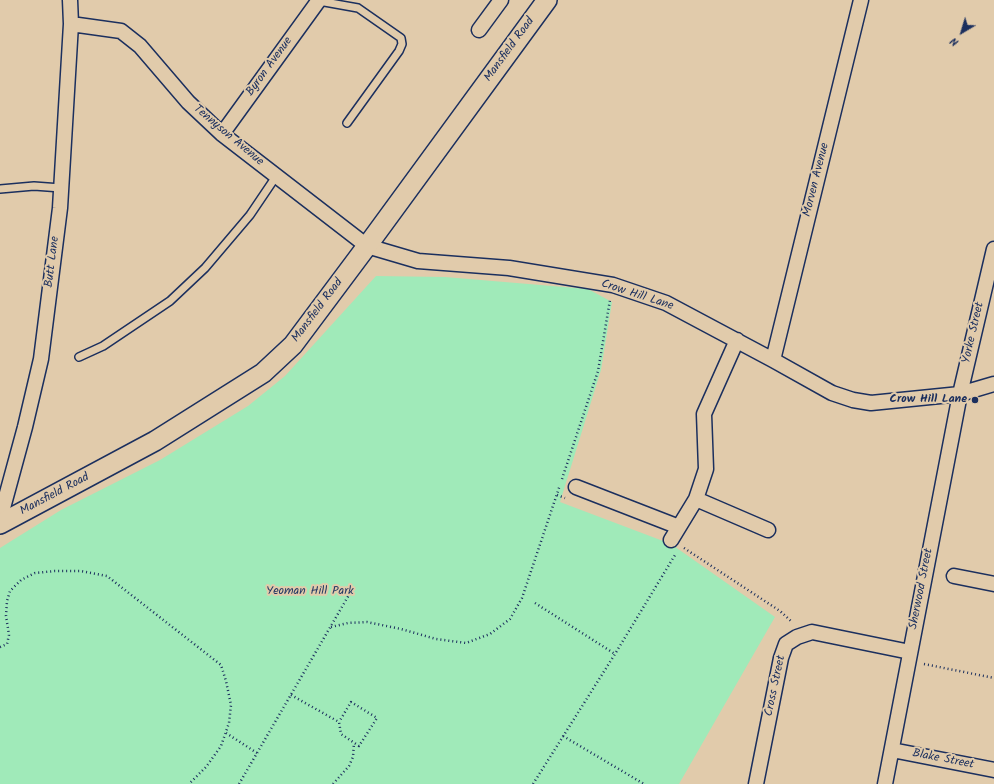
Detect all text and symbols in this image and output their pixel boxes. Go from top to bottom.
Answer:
north arrow [942,12,982,52]
street label: Mansfield Road [482,15,538,85]
text: N [946,32,963,51]
street label: Byron Avenue [244,35,296,99]
street label: Tennyson Avenue [190,102,266,170]
street label: Morven Avenue [801,141,833,219]
street label: Butt Lane [43,236,63,288]
street label: Mansfield Road [289,276,347,346]
street label: Crow Hill Lane [599,278,675,314]
street label: Yorke Street [960,301,988,365]
place label: Crow Hill Lane [890,393,967,407]
marker: Crow Hill Lane [970,395,980,405]
street label: Mansfield Road [18,471,92,519]
street label: Sherwood Street [907,547,937,631]
park label: Yeoman Hill Park [266,585,354,599]
street label: Cross Street [763,654,789,718]
street label: Blake Street [911,747,975,773]

